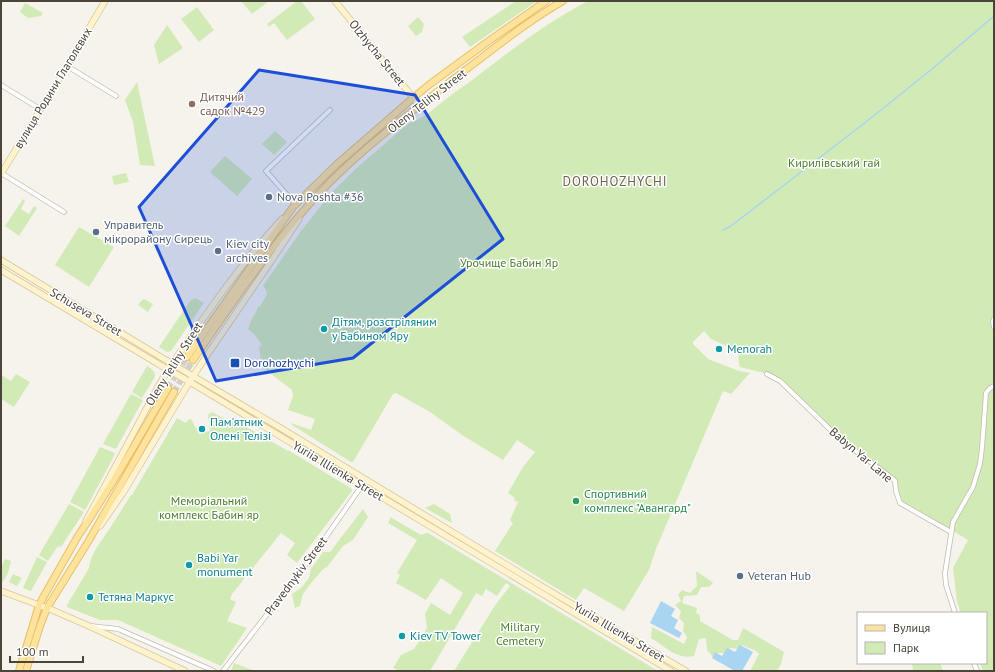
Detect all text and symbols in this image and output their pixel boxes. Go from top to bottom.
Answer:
street label: Olzhycha Street [346,17,409,89]
street label: вулиця Родини Глаголєвих [10,25,95,151]
street label: Oleny Telihy Street [384,65,469,136]
place label: Дитячий садок №429 [200,89,265,118]
marker: Дитячий садок №429 [187,99,197,109]
park label: Кирилівський гай [788,155,880,170]
district label: DOROHOZHYCHI [562,173,668,190]
place label: Nova Poshta #36 [277,189,363,204]
marker: Nova Poshta #36 [264,192,274,202]
place label: Управитель мікрорайону Сирець [104,217,212,246]
marker: Управитель мікрорайону Сирець [91,227,101,237]
place label: Kiev city archives [226,236,270,265]
marker: Kiev city archives [213,246,223,256]
park label: Урочище Бабин Яр [460,255,558,270]
street label: Schuseva Street [48,284,125,339]
place label: Дітям, розстріляним у Бабином Яру [332,314,437,343]
street label: Oleny Telihy Street [142,319,205,408]
marker: Дітям, розстріляним у Бабином Яру [319,324,329,334]
place label: Menorah [727,341,772,356]
marker: Menorah [714,344,724,354]
place label: Dorohozhychi [244,355,314,370]
marker: Dorohozhychi [229,357,241,369]
place label: Пам'ятник Олені Телізі [210,414,271,443]
marker: Пам'ятник Олені Телізі [197,424,207,434]
street label: Babyn Yar Lane [827,424,896,485]
street label: Yuriia Illienka Street [290,437,387,504]
place label: Спортивний комплекс "Авангард" [584,486,691,515]
park label: Меморіальний комплекс Бабин яр [159,493,259,522]
marker: Спортивний комплекс "Авангард" [571,496,581,506]
street label: Pravednykiv Street [261,533,330,618]
place label: Babi Yar monument [197,550,253,579]
marker: Babi Yar monument [184,560,194,570]
place label: Veteran Hub [747,568,811,583]
marker: Veteran Hub [735,571,745,581]
place label: Тетяна Маркус [98,589,175,604]
marker: Тетяна Маркус [85,592,95,602]
street label: Yuriia Illienka Street [571,598,668,665]
legend [857,612,987,664]
park label: Military Cemetery [496,619,544,648]
text: Вулиця [893,620,930,635]
place label: Kiev TV Tower [410,628,481,643]
marker: Kiev TV Tower [397,631,407,641]
scale bar [10,638,83,664]
text: Парк [893,640,919,655]
text: 100 m [16,644,49,659]

